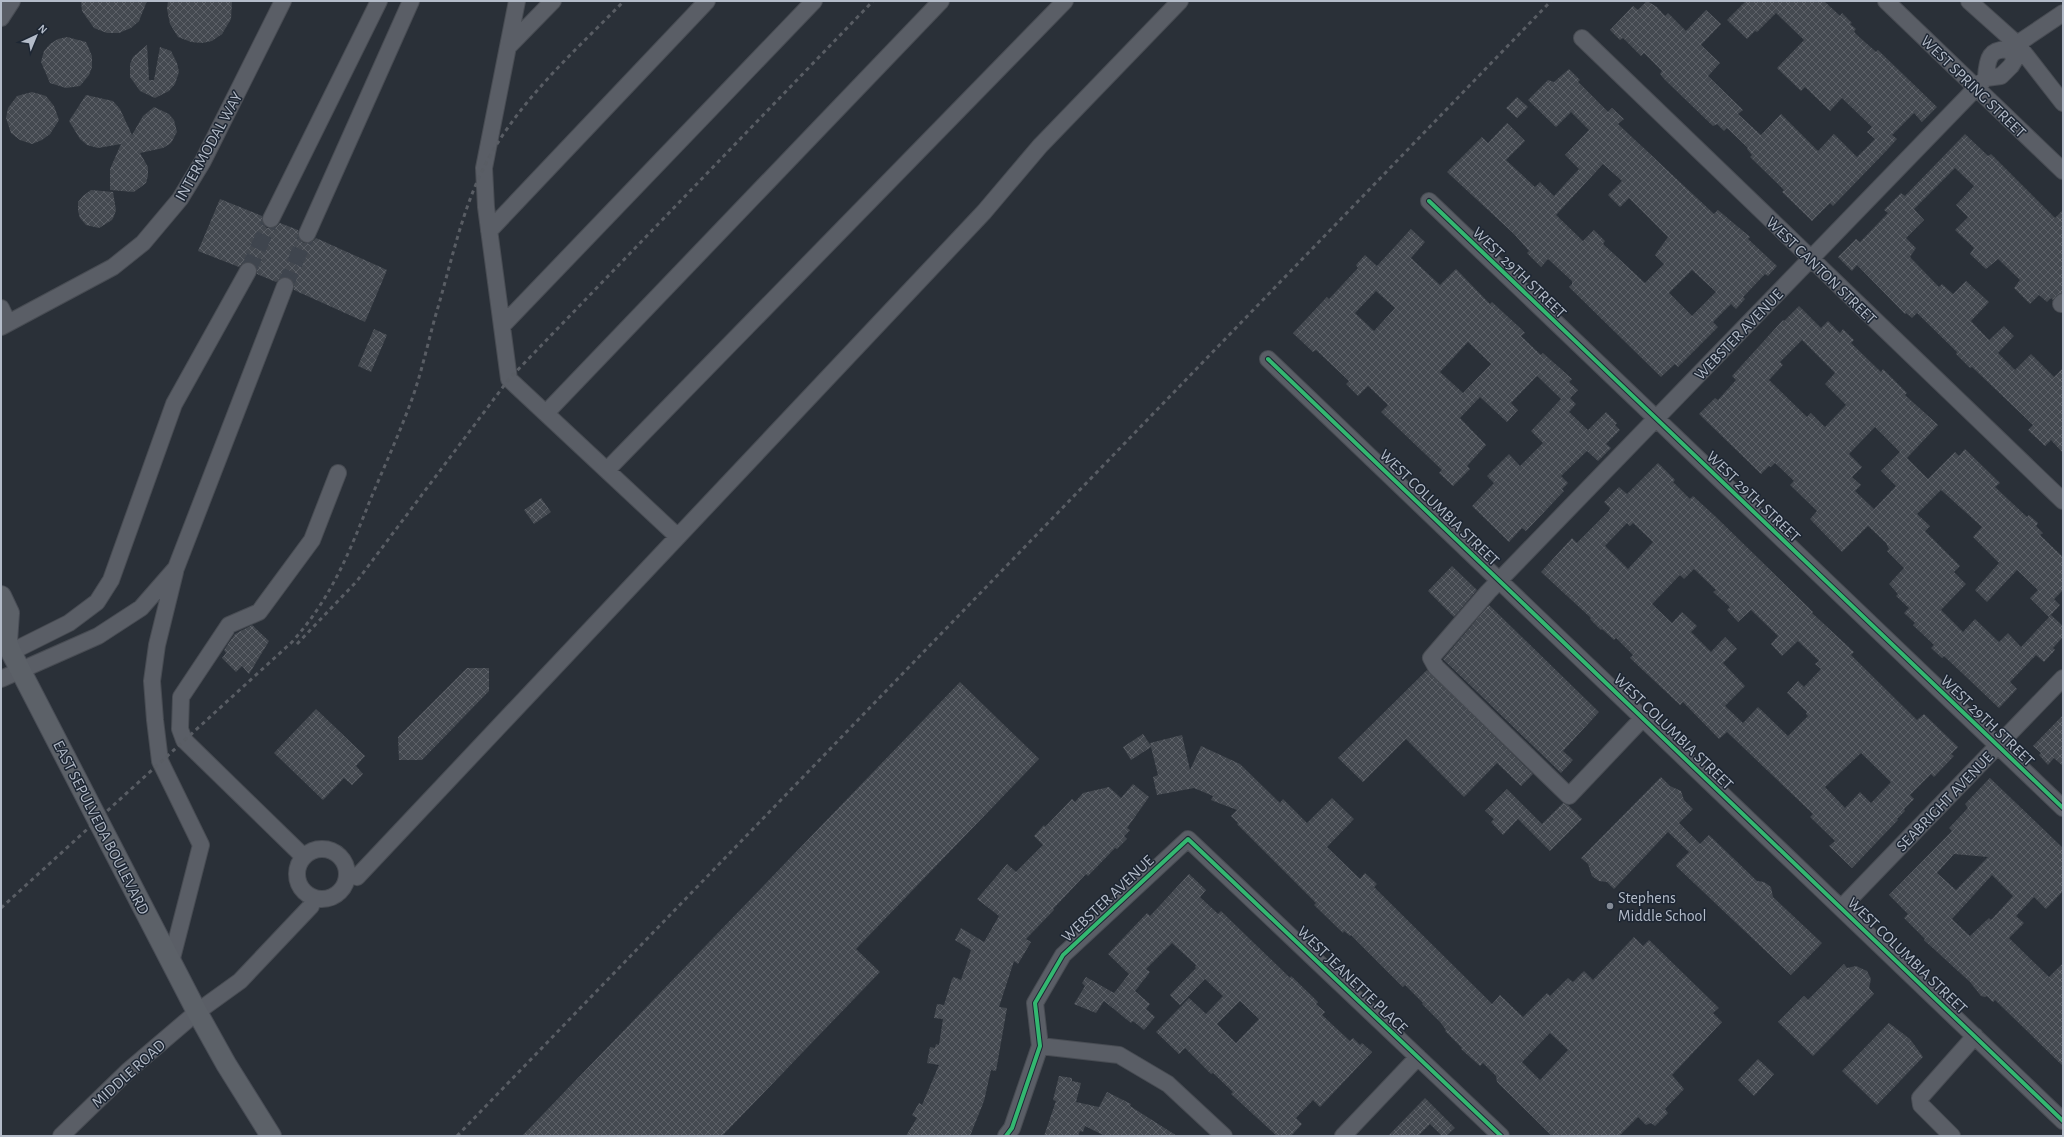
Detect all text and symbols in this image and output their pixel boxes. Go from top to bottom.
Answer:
north arrow [16,16,56,56]
text: N [36,23,49,36]
street label: WEST SPRING STREET [1918,33,2029,141]
street label: INTERMODAL WAY [172,89,246,204]
street label: WEST CANTON STREET [1763,214,1880,327]
street label: WEST 29TH STREET [1469,224,1569,321]
street label: WEBSTER AVENUE [1692,286,1786,383]
street label: WEST COLUMBIA STREET [1376,447,1502,569]
street label: WEST 29TH STREET [1703,448,1803,545]
street label: WEST COLUMBIA STREET [1610,671,1736,793]
street label: WEST 29TH STREET [1937,672,2037,769]
street label: EAST SEPULVEDA BOULEVARD [50,738,152,917]
street label: SEABRIGHT AVENUE [1893,749,1996,854]
street label: WEBSTER AVENUE [1059,852,1157,945]
place label: Stephens Middle School [1618,890,1706,924]
street label: WEST COLUMBIA STREET [1844,895,1970,1017]
marker: Stephens Middle School [1605,901,1615,911]
street label: WEST JEANETTE PLACE [1294,923,1411,1037]
street label: MIDDLE ROAD [89,1037,169,1111]

